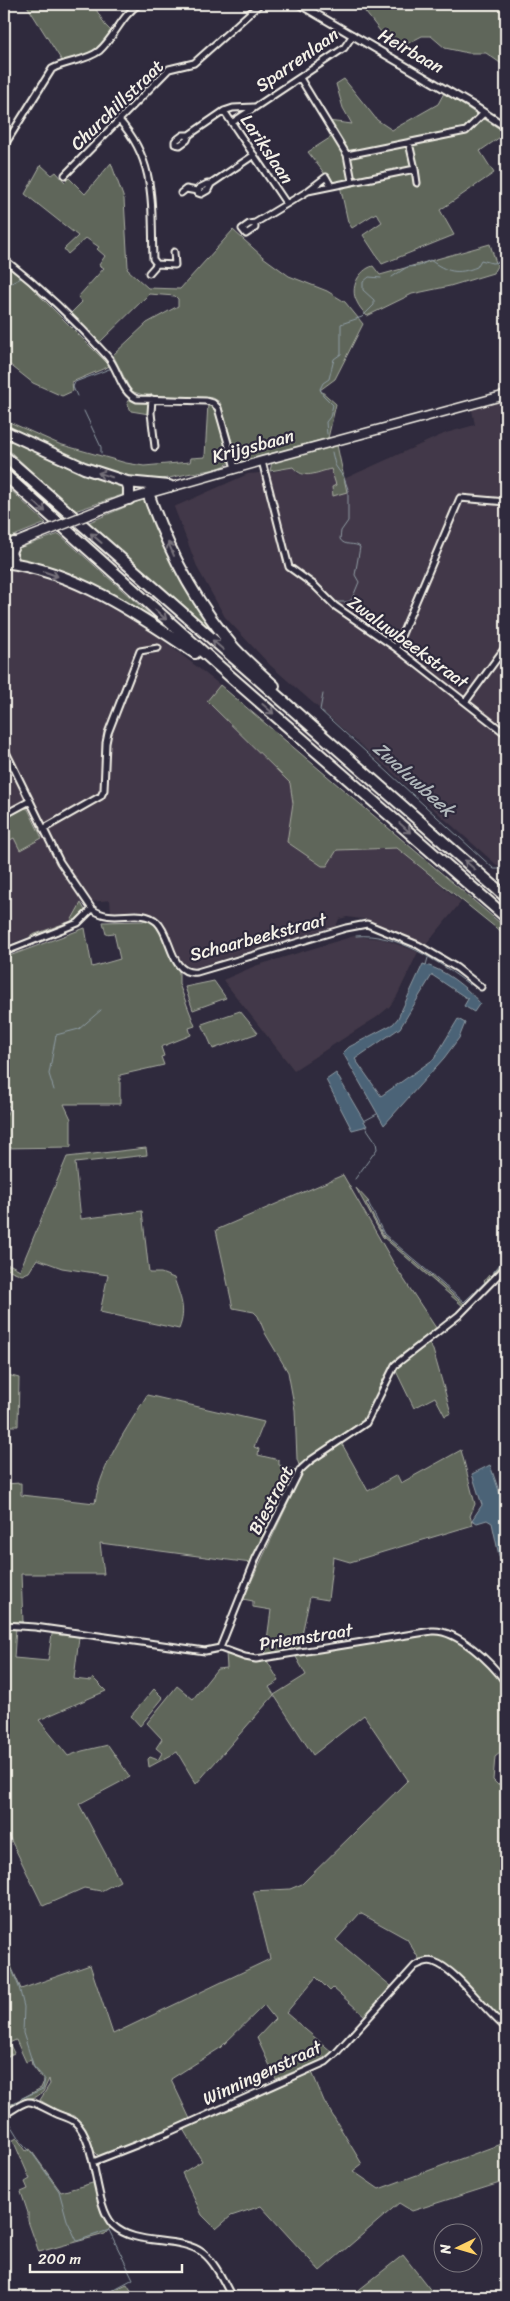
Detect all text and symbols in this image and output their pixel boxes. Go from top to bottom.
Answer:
street label: Sparrenlaan [248,19,346,101]
street label: Heirbaan [372,19,450,83]
street label: Churchillstraat [62,51,172,158]
street label: Larikslaan [231,107,303,191]
street label: Krijgsbaan [208,420,298,472]
one-way arrow [97,470,113,479]
one-way arrow [34,501,47,513]
one-way arrow [89,533,102,544]
one-way arrow [165,542,175,557]
one-way arrow [42,570,58,579]
street label: Zwaluwbeekstraat [340,587,476,698]
one-way arrow [155,610,168,621]
one-way arrow [212,640,225,651]
one-way arrow [261,703,274,715]
water label: Zwaluwbeek [365,733,465,827]
one-way arrow [398,822,411,834]
one-way arrow [463,859,476,871]
street label: Schaarbeekstraat [186,903,331,971]
street label: Biestraat [239,1459,303,1541]
street label: Priemstraat [257,1614,356,1660]
street label: Winningenstraat [197,2031,328,2115]
north arrow [432,2224,482,2274]
scale bar [30,2241,182,2273]
text: N [433,2243,459,2256]
text: 200 m [38,2246,82,2272]

